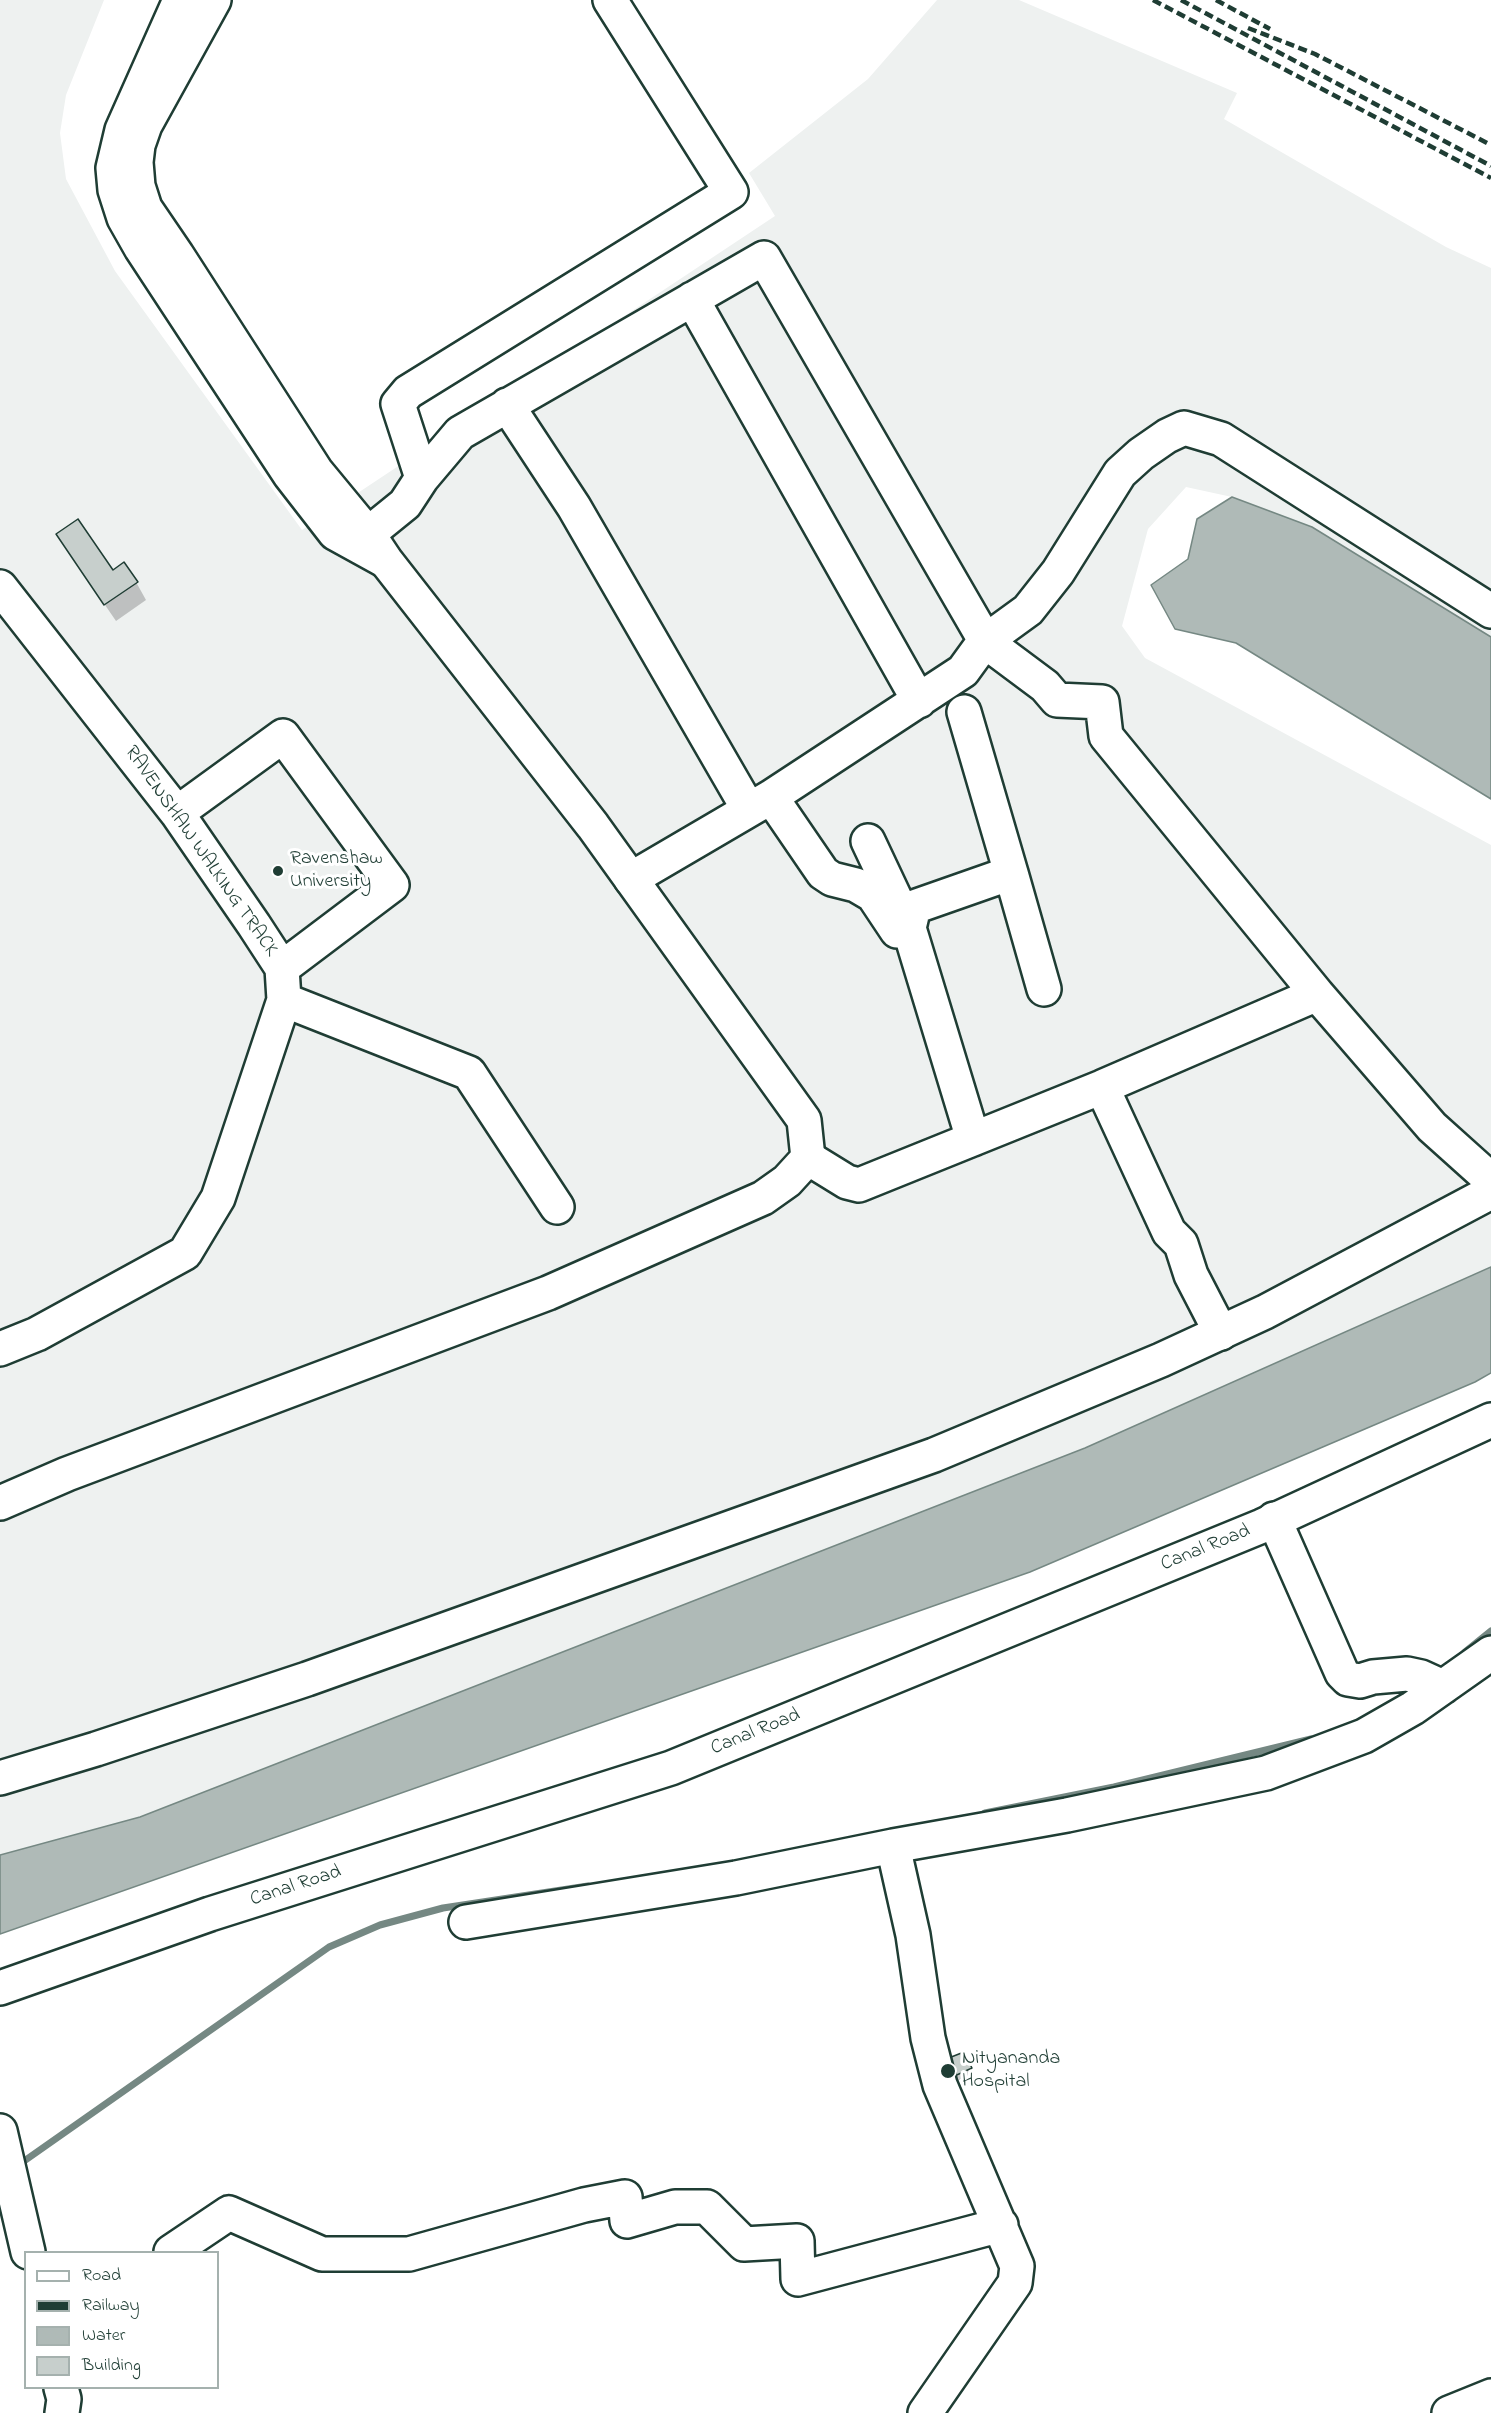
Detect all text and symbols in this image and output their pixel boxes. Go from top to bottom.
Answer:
street label: RAVENSHAW WALKING TRACK [118,742,282,962]
place label: Ravenshaw University [290,848,383,895]
marker: Ravenshaw University [271,864,285,878]
street label: Canal Road [1158,1520,1254,1578]
street label: Canal Road [708,1704,804,1762]
street label: Canal Road [247,1861,345,1913]
place label: Nityananda Hospital [962,2048,1060,2095]
marker: Nityananda Hospital [939,2062,957,2080]
legend [24,2251,219,2389]
text: Road [82,2263,121,2289]
text: Railway [82,2293,139,2319]
text: Water [82,2323,125,2349]
text: Building [82,2353,141,2379]

